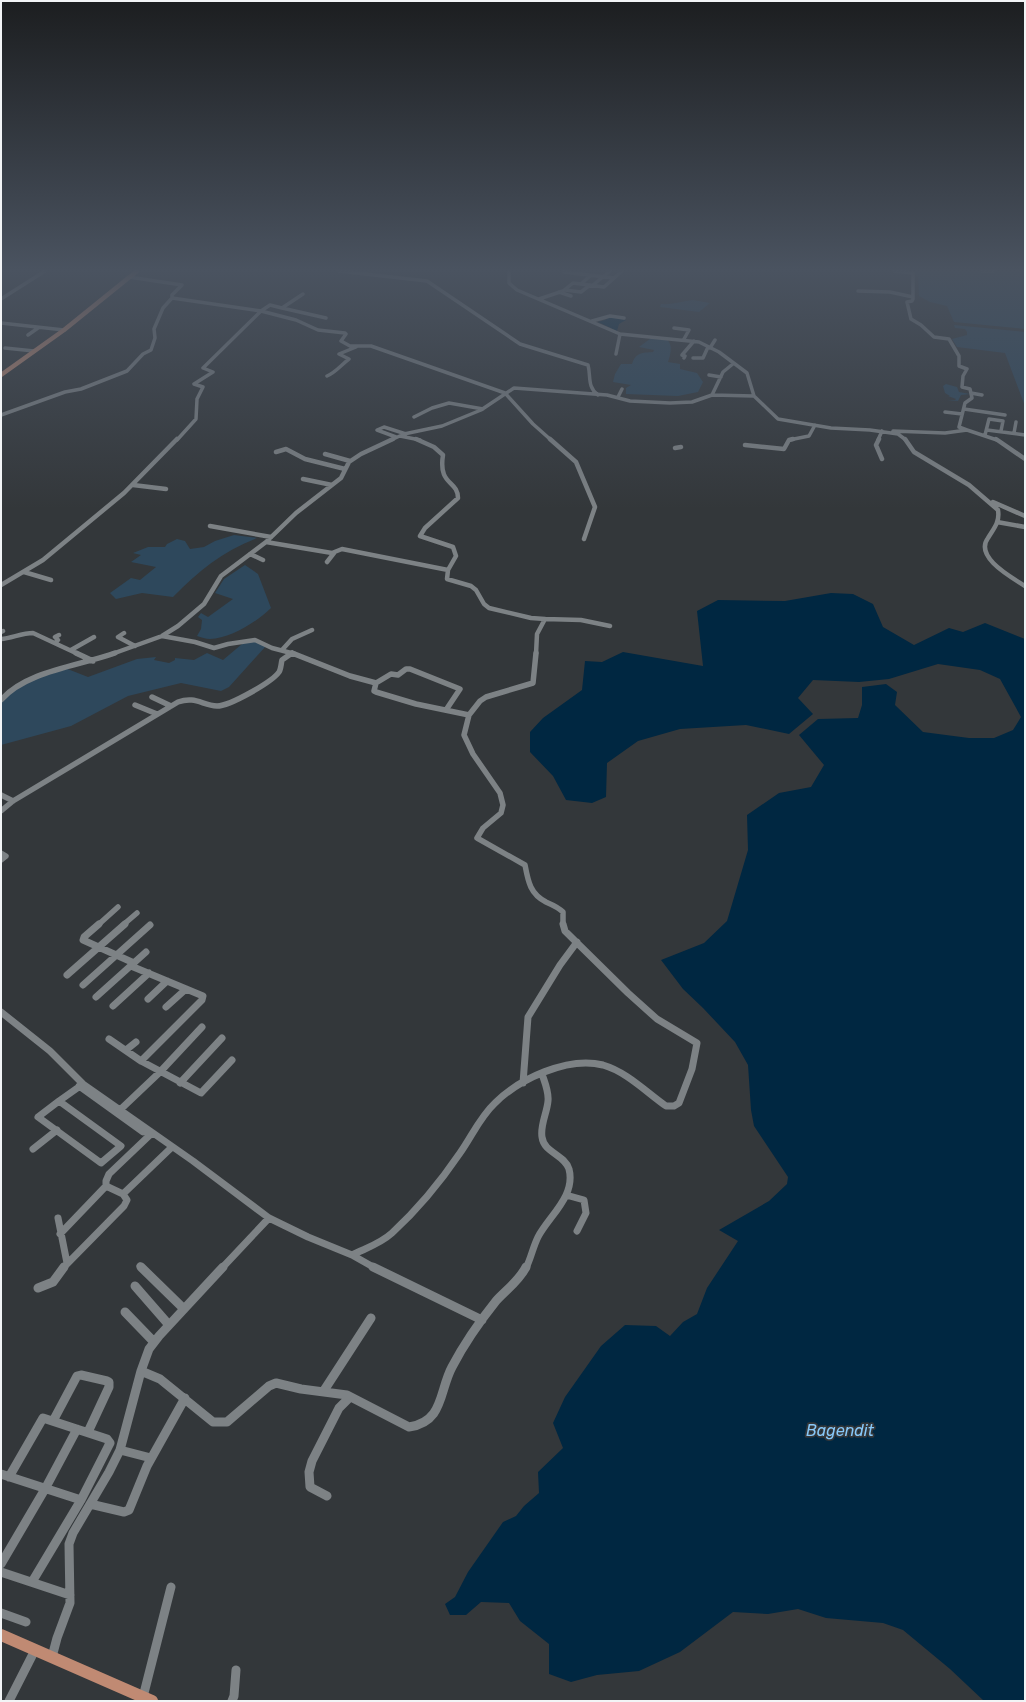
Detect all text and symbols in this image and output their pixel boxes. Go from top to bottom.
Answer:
water label: Bagendit [806,1421,875,1440]

